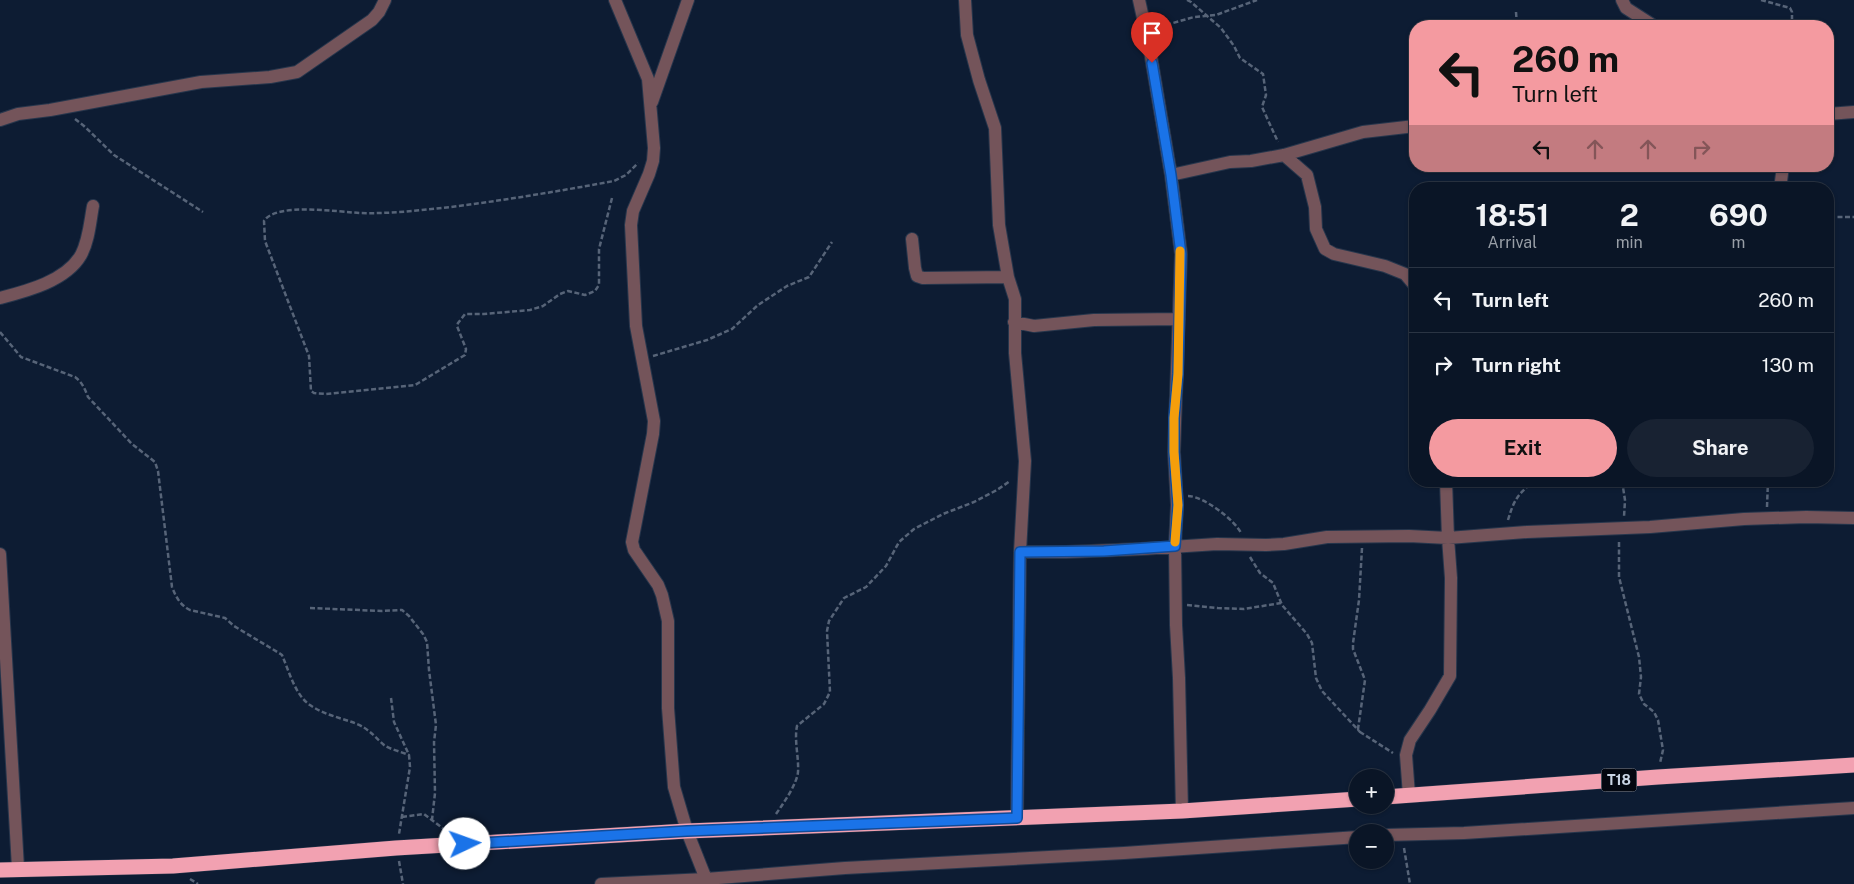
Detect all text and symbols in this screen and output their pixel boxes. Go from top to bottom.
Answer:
pin [1131,12,1173,63]
icon: arrive [1138,19,1166,47]
text: 260 m [1512,39,1619,80]
icon: left [1429,40,1494,105]
text: Turn left [1512,81,1598,107]
icon: left [1528,135,1556,163]
icon: ahead [1581,135,1609,163]
icon: ahead [1634,135,1662,163]
icon: right [1687,135,1715,163]
text: 18:51 [1475,197,1549,233]
text: 2 [1620,197,1639,233]
text: 690 [1709,197,1768,233]
text: Arrival [1488,233,1537,252]
text: min [1616,233,1643,252]
text: m [1731,233,1745,252]
icon: left [1429,286,1457,314]
text: Turn left [1472,289,1549,311]
text: 260 m [1758,289,1814,311]
icon: right [1429,351,1457,379]
text: Turn right [1472,354,1561,376]
text: 130 m [1762,354,1814,376]
button: Exit [1429,419,1617,477]
button: Share [1627,419,1814,477]
road number: T18 [1602,768,1636,792]
map controls [1349,769,1394,869]
button: + [1349,769,1394,814]
position arrow [438,817,490,869]
button: − [1349,824,1394,869]

